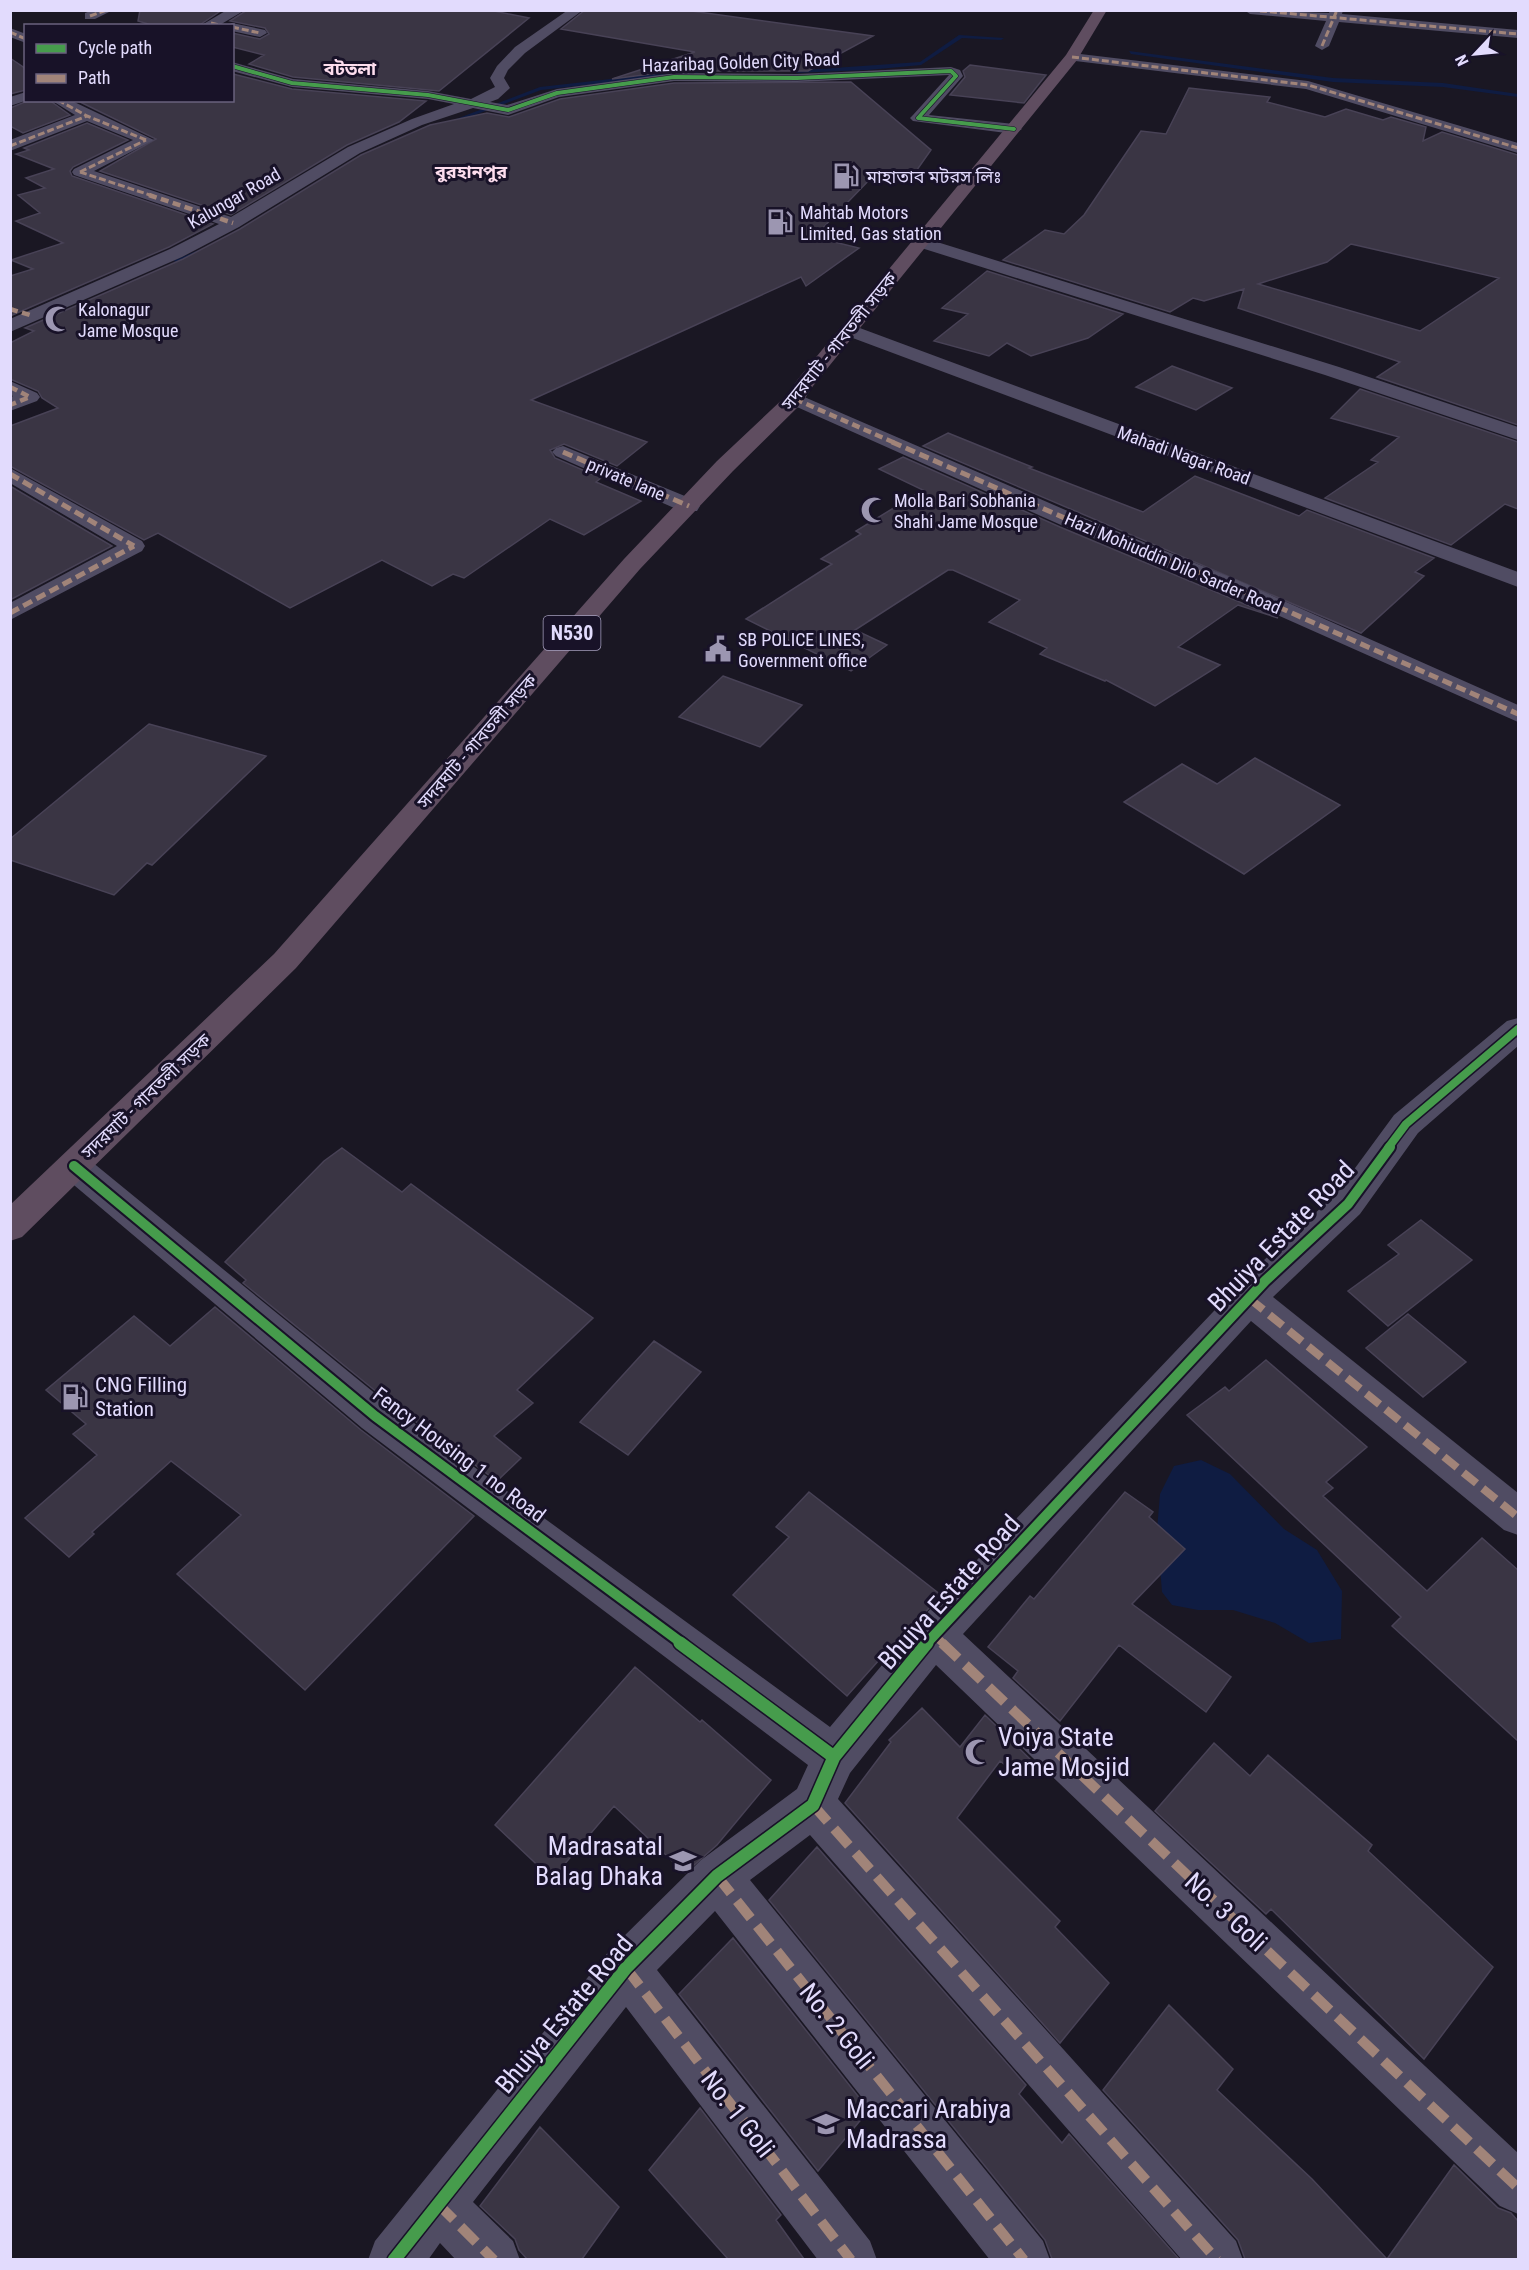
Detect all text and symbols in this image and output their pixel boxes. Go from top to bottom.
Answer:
legend [24,24,234,102]
north arrow [1445,24,1505,84]
text: Cycle path [78,37,152,58]
street label: Hazaribag Golden City Road [642,48,840,76]
text: N [1451,52,1473,69]
district label: বটতলা [323,58,377,79]
text: Path [78,67,111,88]
district label: বুরহানপুর [434,161,508,183]
fuel station icon: মাহাতাব মটরস লিঃ [831,161,861,191]
street label: Kalungar Road [184,163,284,233]
place label: মাহাতাব মটরস লিঃ [865,166,1001,187]
place label: Mahtab Motors Limited, Gas station [800,202,942,244]
fuel station icon: Mahtab Motors Limited, Gas station [765,207,795,237]
street label: সদরঘাট - গাবতলী সড়ক [776,268,901,415]
place label: Kalonagur Jame Mosque [78,299,178,341]
mosque icon: Kalonagur Jame Mosque [43,304,73,334]
street label: Mahadi Nagar Road [1115,421,1253,489]
street label: private lane [584,453,668,505]
place label: Molla Bari Sobhania Shahi Jame Mosque [894,490,1038,532]
mosque icon: Molla Bari Sobhania Shahi Jame Mosque [859,495,889,525]
street label: Hazi Mohiuddin Dilo Sarder Road [1062,508,1284,618]
road number: N530 [544,616,600,650]
place label: SB POLICE LINES, Government office [738,629,867,671]
public building icon: SB POLICE LINES, Government office [703,634,733,664]
street label: সদরঘাট - গাবতলী সড়ক [412,669,541,813]
street label: সদরঘাট - গাবতলী সড়ক [77,1029,215,1164]
street label: Bhuiya Estate Road [1202,1155,1360,1317]
place label: CNG Filling Station [95,1373,187,1421]
fuel station icon: CNG Filling Station [60,1382,90,1412]
street label: Fency Housing 1 no Road [368,1382,550,1528]
street label: Bhuiya Estate Road [872,1509,1026,1675]
place label: Voiya State Jame Mosjid [998,1722,1130,1782]
mosque icon: Voiya State Jame Mosjid [963,1737,993,1767]
place label: Madrasatal Balag Dhaka [535,1831,663,1891]
school or university icon: Madrasatal Balag Dhaka [668,1846,698,1876]
street label: No. 3 Goli [1179,1867,1273,1957]
street label: Bhuiya Estate Road [489,1929,639,2099]
street label: No. 2 Goli [794,1977,880,2075]
street label: No. 1 Goli [695,2065,781,2163]
place label: Maccari Arabiya Madrassa [846,2094,1011,2154]
school or university icon: Maccari Arabiya Madrassa [811,2109,841,2139]

